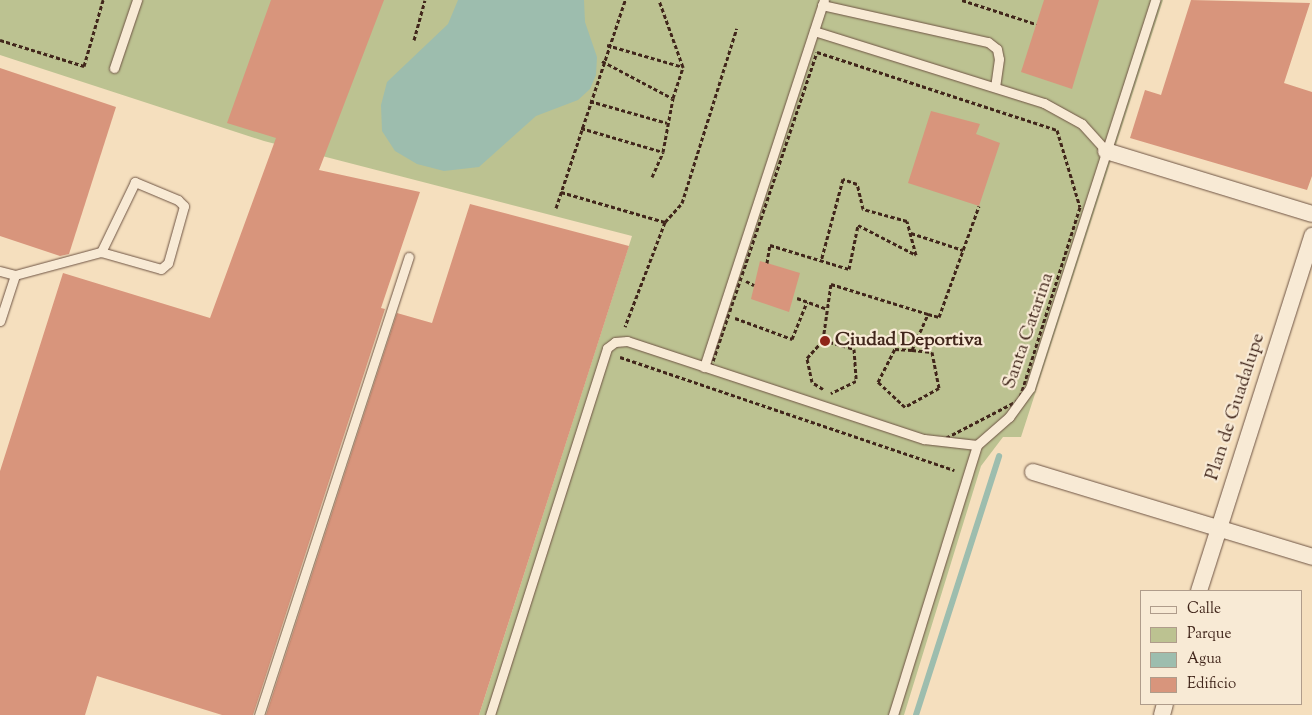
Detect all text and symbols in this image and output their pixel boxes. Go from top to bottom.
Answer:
street label: Santa Catarina [998,270,1060,392]
place label: Ciudad Deportiva [835,330,983,352]
street label: Plan de Guadalupe [1201,331,1271,483]
marker: Ciudad Deportiva [819,335,831,347]
legend [1140,590,1302,705]
text: Calle [1187,599,1221,620]
text: Parque [1187,624,1231,645]
text: Agua [1187,649,1222,670]
text: Edificio [1187,674,1236,695]

